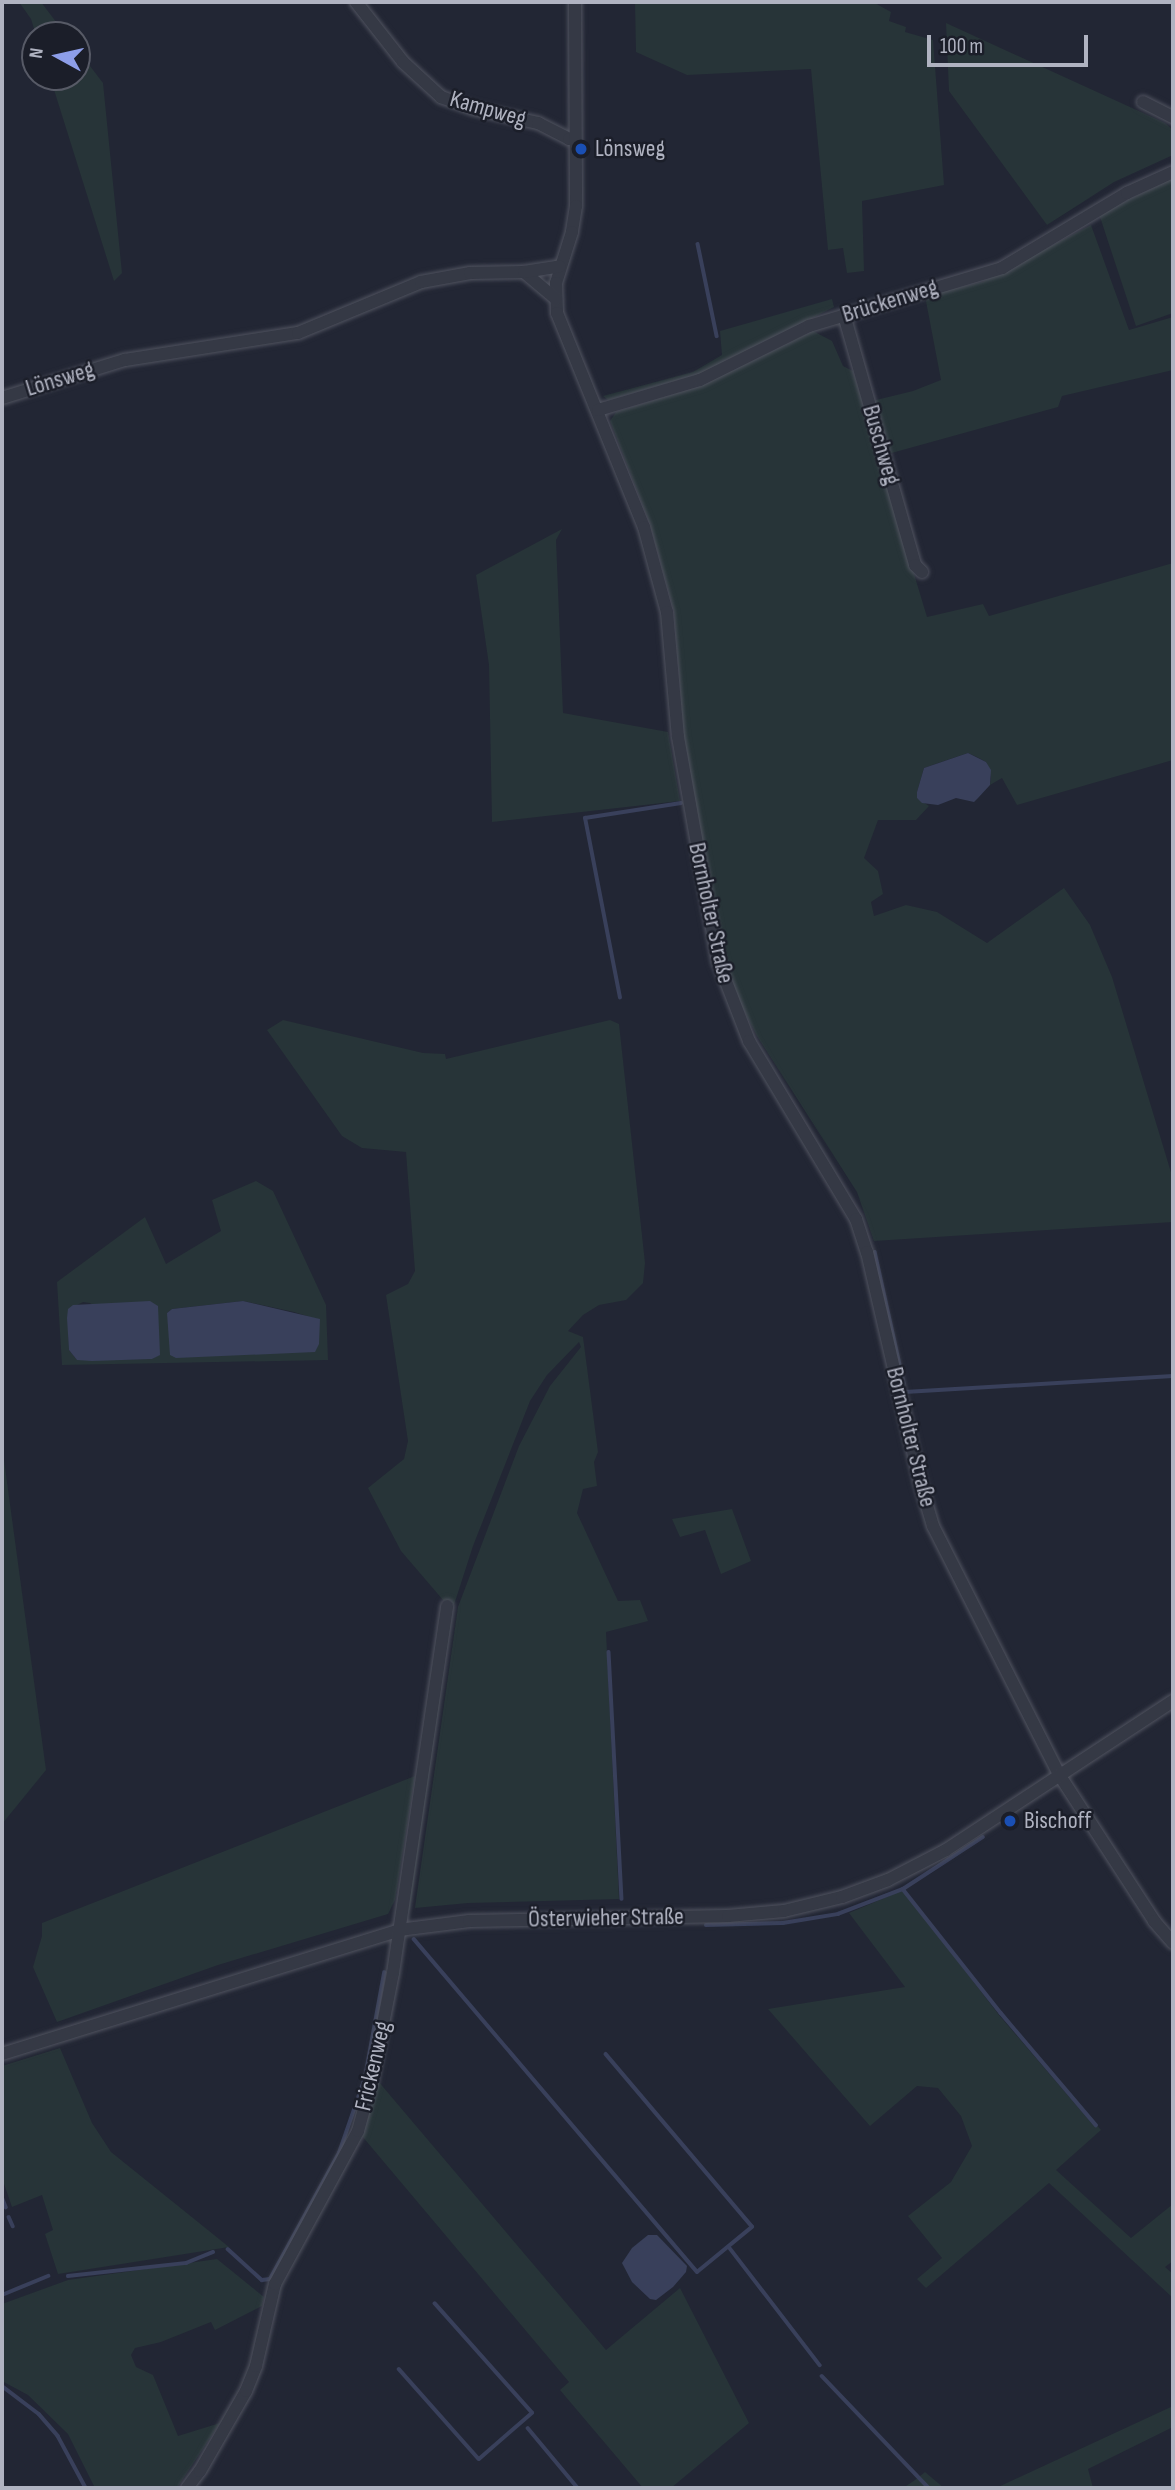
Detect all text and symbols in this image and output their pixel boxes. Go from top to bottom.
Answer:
north arrow [21,21,91,91]
scale bar [930,21,1091,65]
text: 100 m [940,34,983,59]
text: N [25,47,49,60]
street label: Kampweg [447,84,529,134]
place label: Lönsweg [595,135,665,163]
marker: Lönsweg [573,141,589,157]
street label: Brückenweg [839,273,941,329]
street label: Lönsweg [22,355,98,403]
street label: Buschweg [856,402,906,488]
street label: Bornholter Straße [682,840,740,986]
street label: Bornholter Straße [880,1364,942,1510]
place label: Bischoff [1024,1807,1091,1835]
marker: Bischoff [1002,1813,1018,1829]
street label: Österwieher Straße [528,1902,684,1934]
street label: Frickenweg [349,2018,397,2114]

